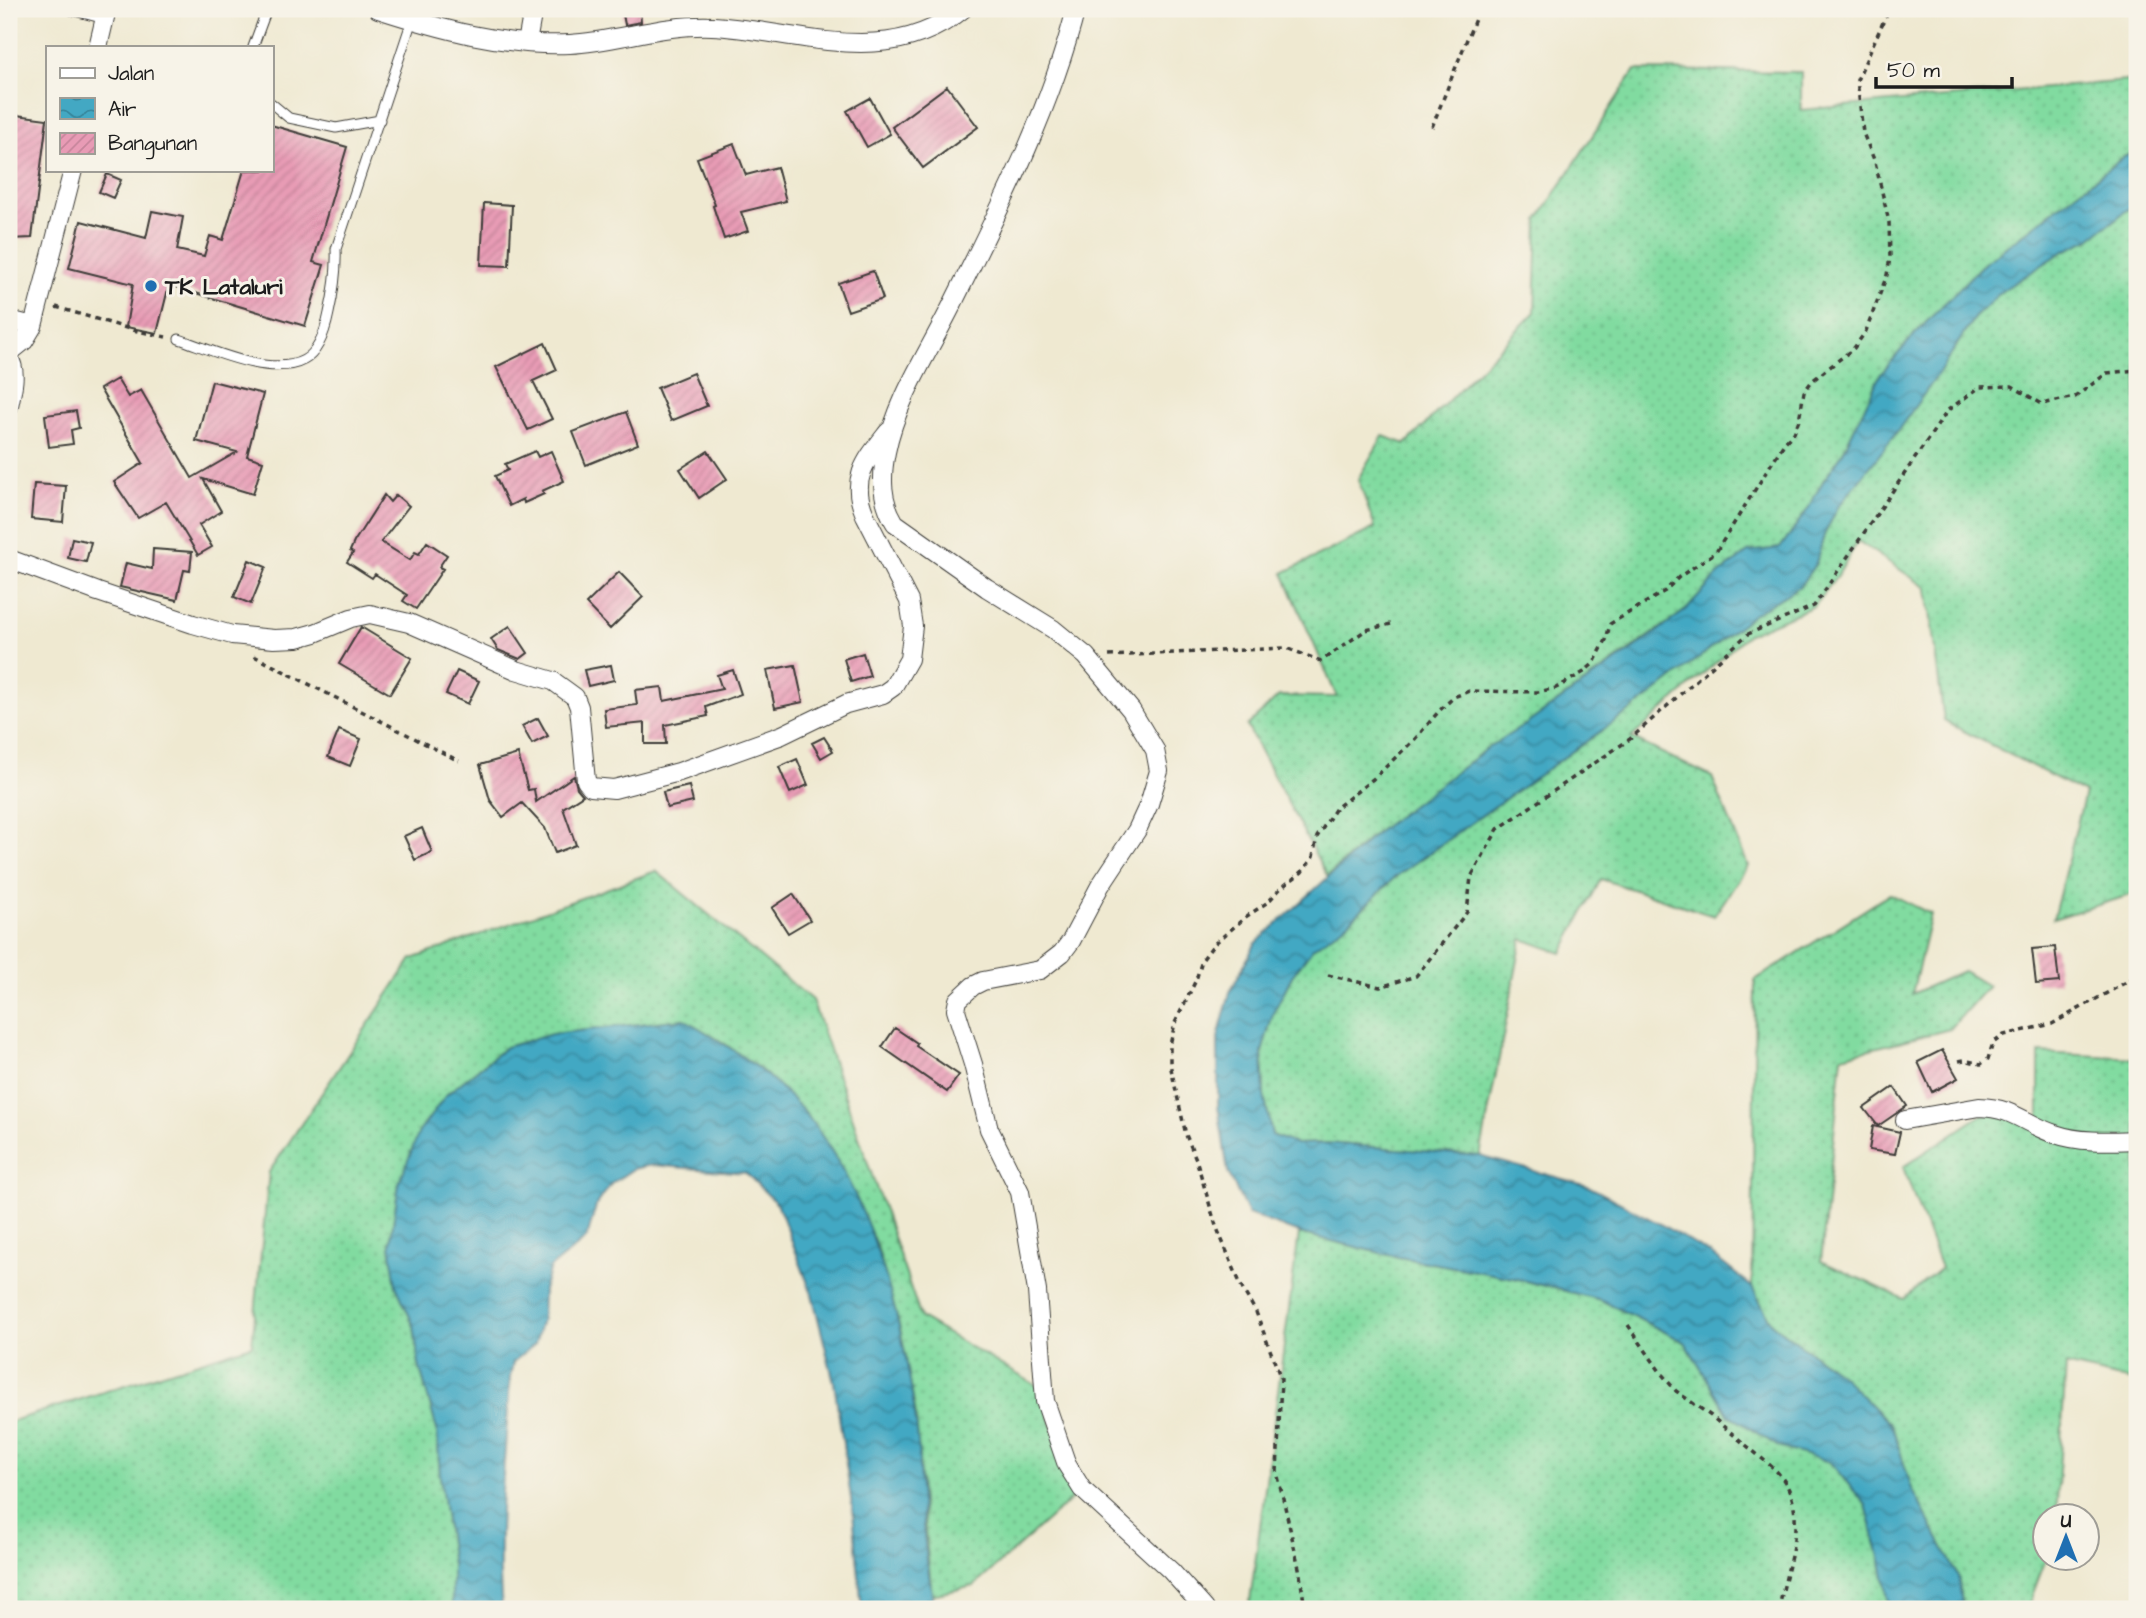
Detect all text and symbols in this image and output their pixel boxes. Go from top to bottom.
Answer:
legend [46,46,273,172]
scale bar [1876,46,2013,90]
text: 50 m [1887,56,1941,85]
text: Jalan [108,59,154,88]
text: Air [108,95,137,124]
text: Bangunan [108,129,197,160]
place label: TK Lataluri [164,271,283,303]
marker: TK Lataluri [143,278,159,294]
north arrow [2030,1502,2100,1572]
text: U [2061,1508,2072,1535]

